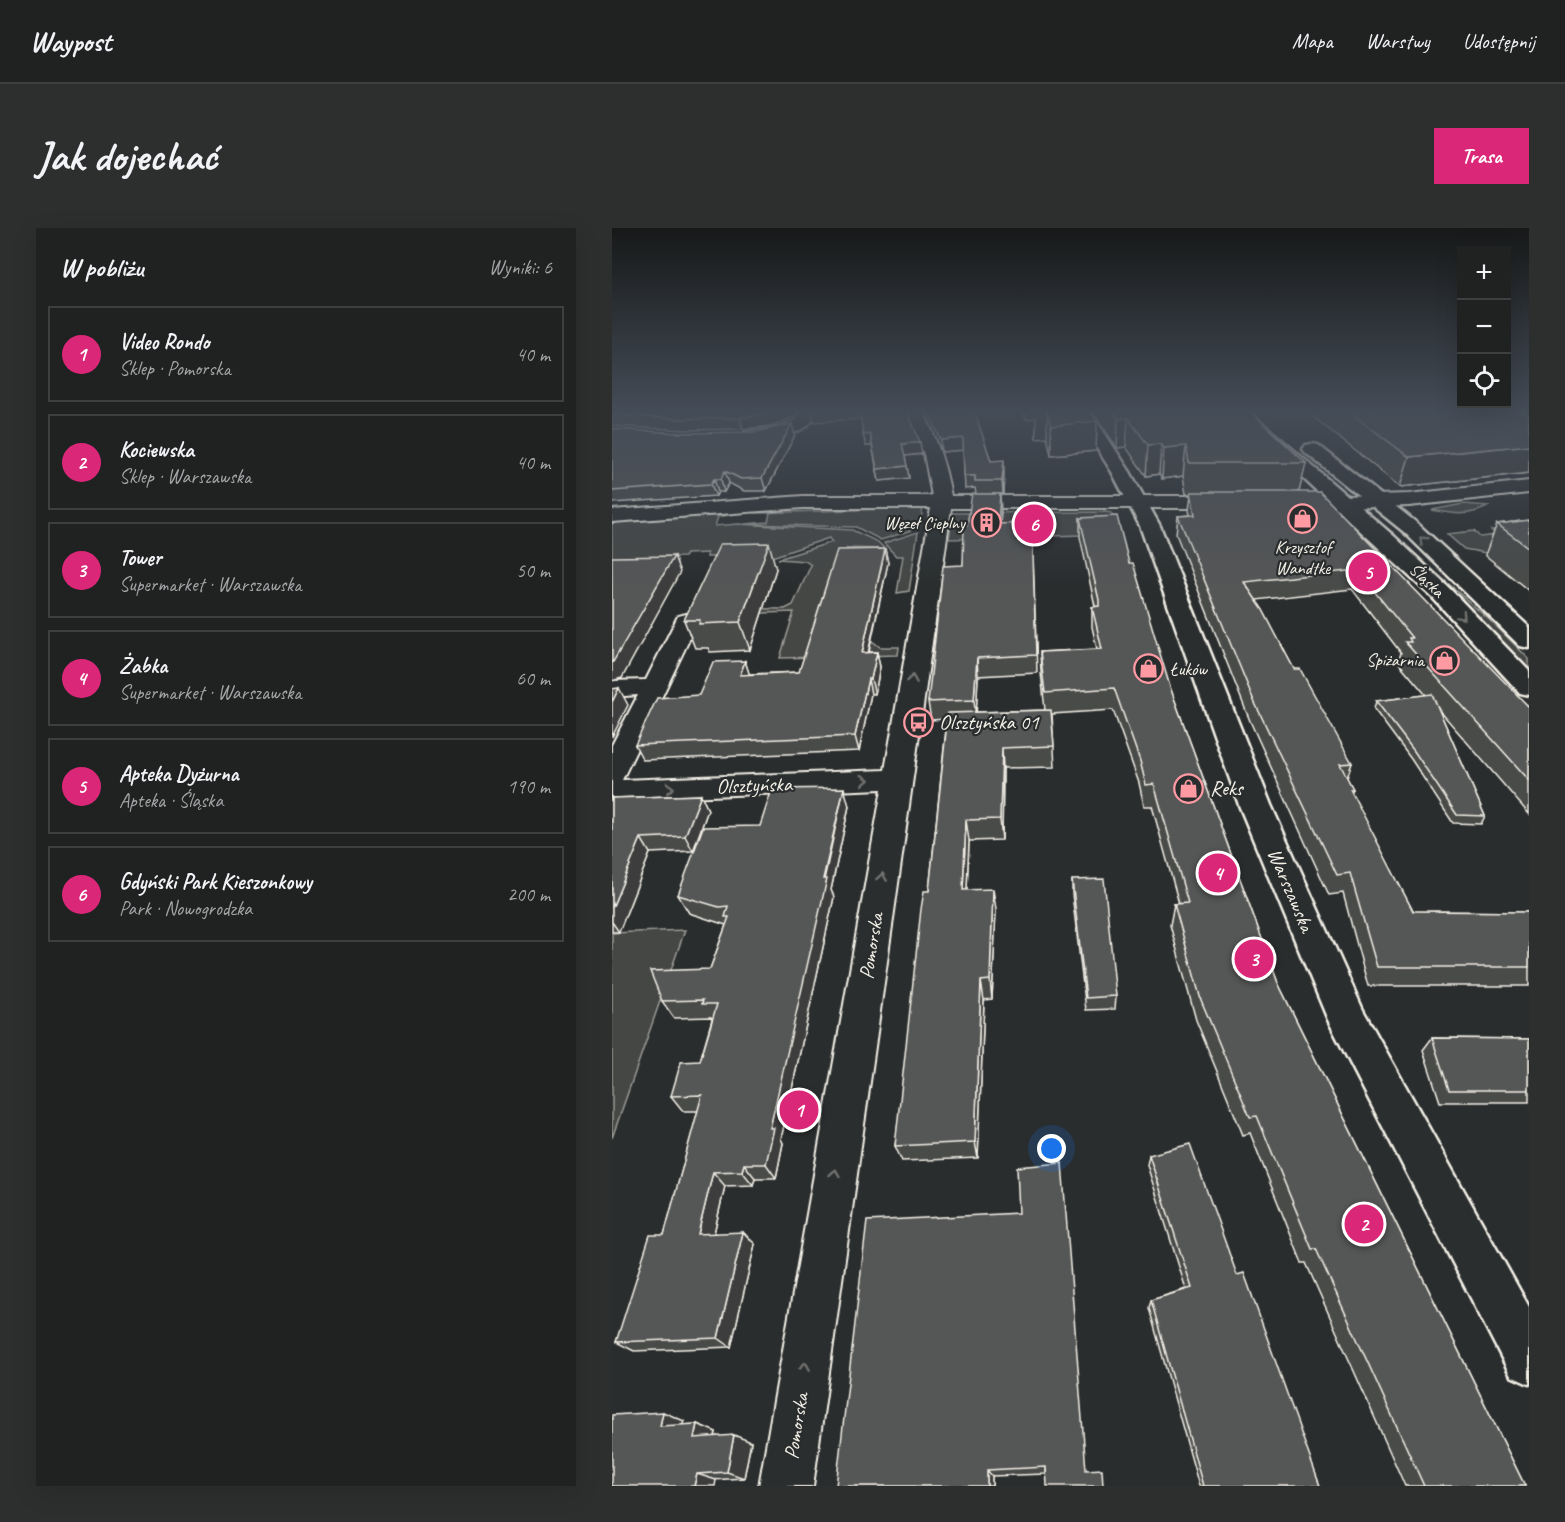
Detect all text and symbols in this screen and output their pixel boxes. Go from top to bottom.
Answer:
text: Waypost [30,24,111,59]
text: Mapa [1292,28,1333,54]
text: Warstwy [1366,28,1430,54]
text: Udostępnij [1463,28,1535,54]
button: Trasa [1434,128,1529,184]
text: Jak dojechać [36,130,217,183]
map controls [1457,246,1511,408]
button: + [1457,246,1511,300]
text: W pobliżu [60,251,143,284]
text: Wyniki: 6 [489,255,552,280]
button: − [1457,300,1511,354]
text: Video Rondo [119,328,209,356]
text: 1 [77,342,86,367]
text: 40 m [516,342,550,367]
button: locate [1457,354,1511,408]
text: Sklep · Pomorska [119,356,231,381]
text: Kociewska [119,436,194,464]
text: 2 [77,450,86,475]
text: 40 m [516,450,550,475]
text: Sklep · Warszawska [119,464,251,489]
pin: 6 [1014,502,1054,546]
shop icon: Krzysztof Wandtke [1287,502,1319,534]
building icon: Węzeł Cieplny [970,507,1002,539]
place label: Węzeł Cieplny [884,512,967,534]
place label: Krzysztof Wandtke [1275,536,1335,579]
one-way arrow [1419,536,1430,547]
text: Tower [119,544,161,572]
pin: 5 [1348,550,1388,594]
text: 3 [77,558,86,583]
text: 50 m [516,558,550,583]
street label: Śląska [1405,558,1450,603]
text: Supermarket · Warszawska [119,572,302,597]
one-way arrow [1454,608,1465,619]
shop icon: Spiżarnia [1429,644,1461,676]
place label: Spiżarnia [1366,649,1426,671]
text: Żabka [119,652,167,680]
shop icon: Łuków [1133,653,1165,685]
place label: Łuków [1170,658,1208,680]
text: 4 [77,666,86,691]
text: 60 m [516,666,550,691]
one-way arrow [906,675,918,684]
text: Supermarket · Warszawska [119,680,302,705]
bus stop icon: Olsztyńska 01 [902,706,934,738]
place label: Olsztyńska 01 [939,709,1040,735]
text: Apteka Dyżurna [119,760,239,788]
street label: Olsztyńska [716,771,794,799]
shop icon: Reks [1173,772,1205,804]
text: 5 [77,774,86,799]
text: 190 m [507,774,550,799]
one-way arrow [861,774,870,787]
place label: Reks [1210,775,1245,801]
one-way arrow [666,782,675,794]
text: Apteka · Śląska [119,788,223,813]
street label: Warszawska [1262,844,1321,938]
pin: 4 [1198,850,1238,896]
text: Gdyński Park Kieszonkowy [119,868,312,896]
one-way arrow [875,872,888,882]
text: 6 [77,882,86,907]
text: 200 m [507,882,550,907]
text: Park · Nowogrodzka [119,896,252,921]
street label: Pomorska [853,909,889,981]
pin: 3 [1234,936,1274,982]
pin: 1 [780,1088,819,1132]
your location [1037,1134,1066,1163]
one-way arrow [828,1169,840,1178]
pin: 2 [1344,1202,1383,1246]
one-way arrow [798,1361,811,1371]
street label: Pomorska [778,1389,814,1461]

